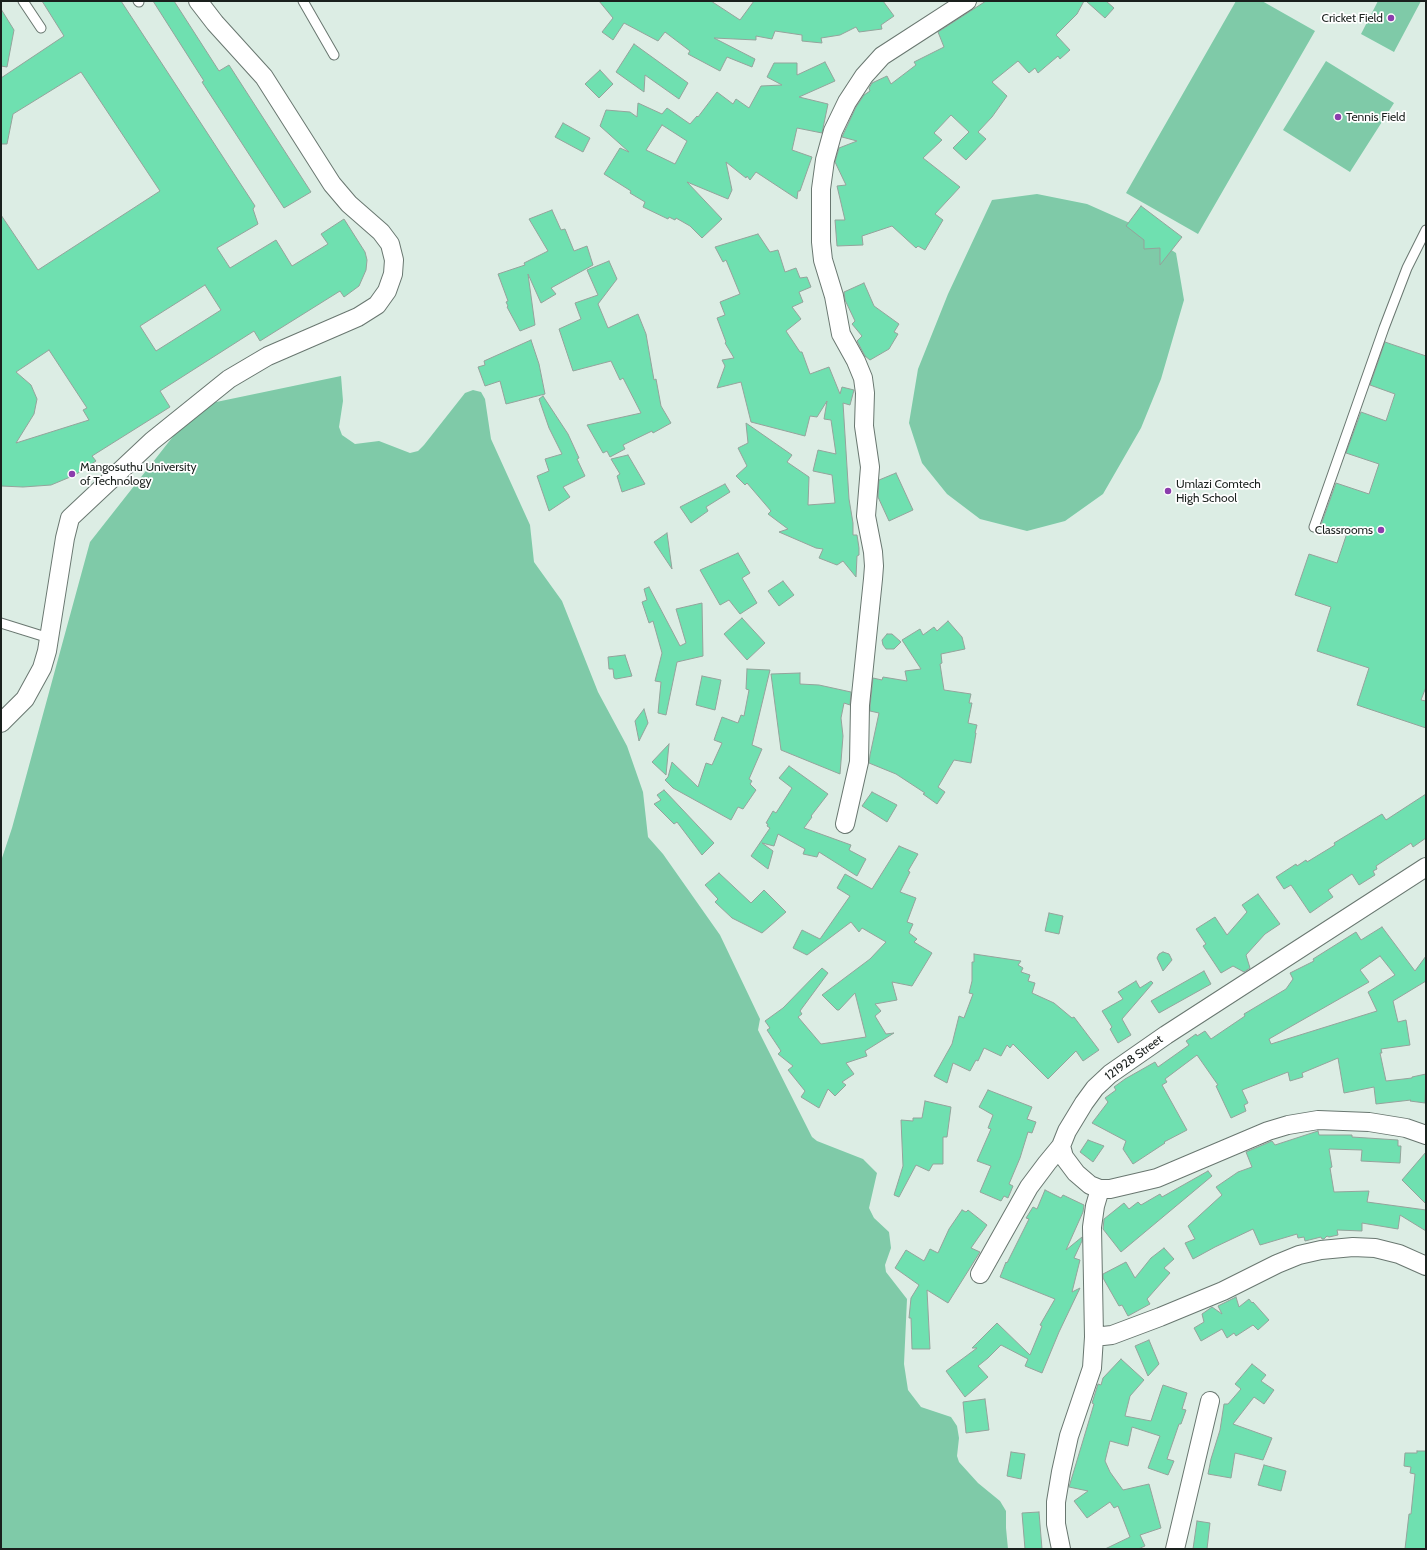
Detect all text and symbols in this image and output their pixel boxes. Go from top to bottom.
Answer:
place label: Cricket Field [1322,11,1383,25]
marker: Cricket Field [1386,13,1396,23]
place label: Tennis Field [1346,110,1406,124]
marker: Tennis Field [1333,112,1343,122]
place label: Mangosuthu University of Technology [80,460,197,488]
marker: Mangosuthu University of Technology [67,469,77,479]
place label: Umlazi Comtech High School [1176,477,1261,505]
marker: Umlazi Comtech High School [1163,486,1173,496]
place label: Classrooms [1315,523,1373,537]
marker: Classrooms [1376,525,1386,535]
street label: 121928 Street [1102,1032,1166,1084]

